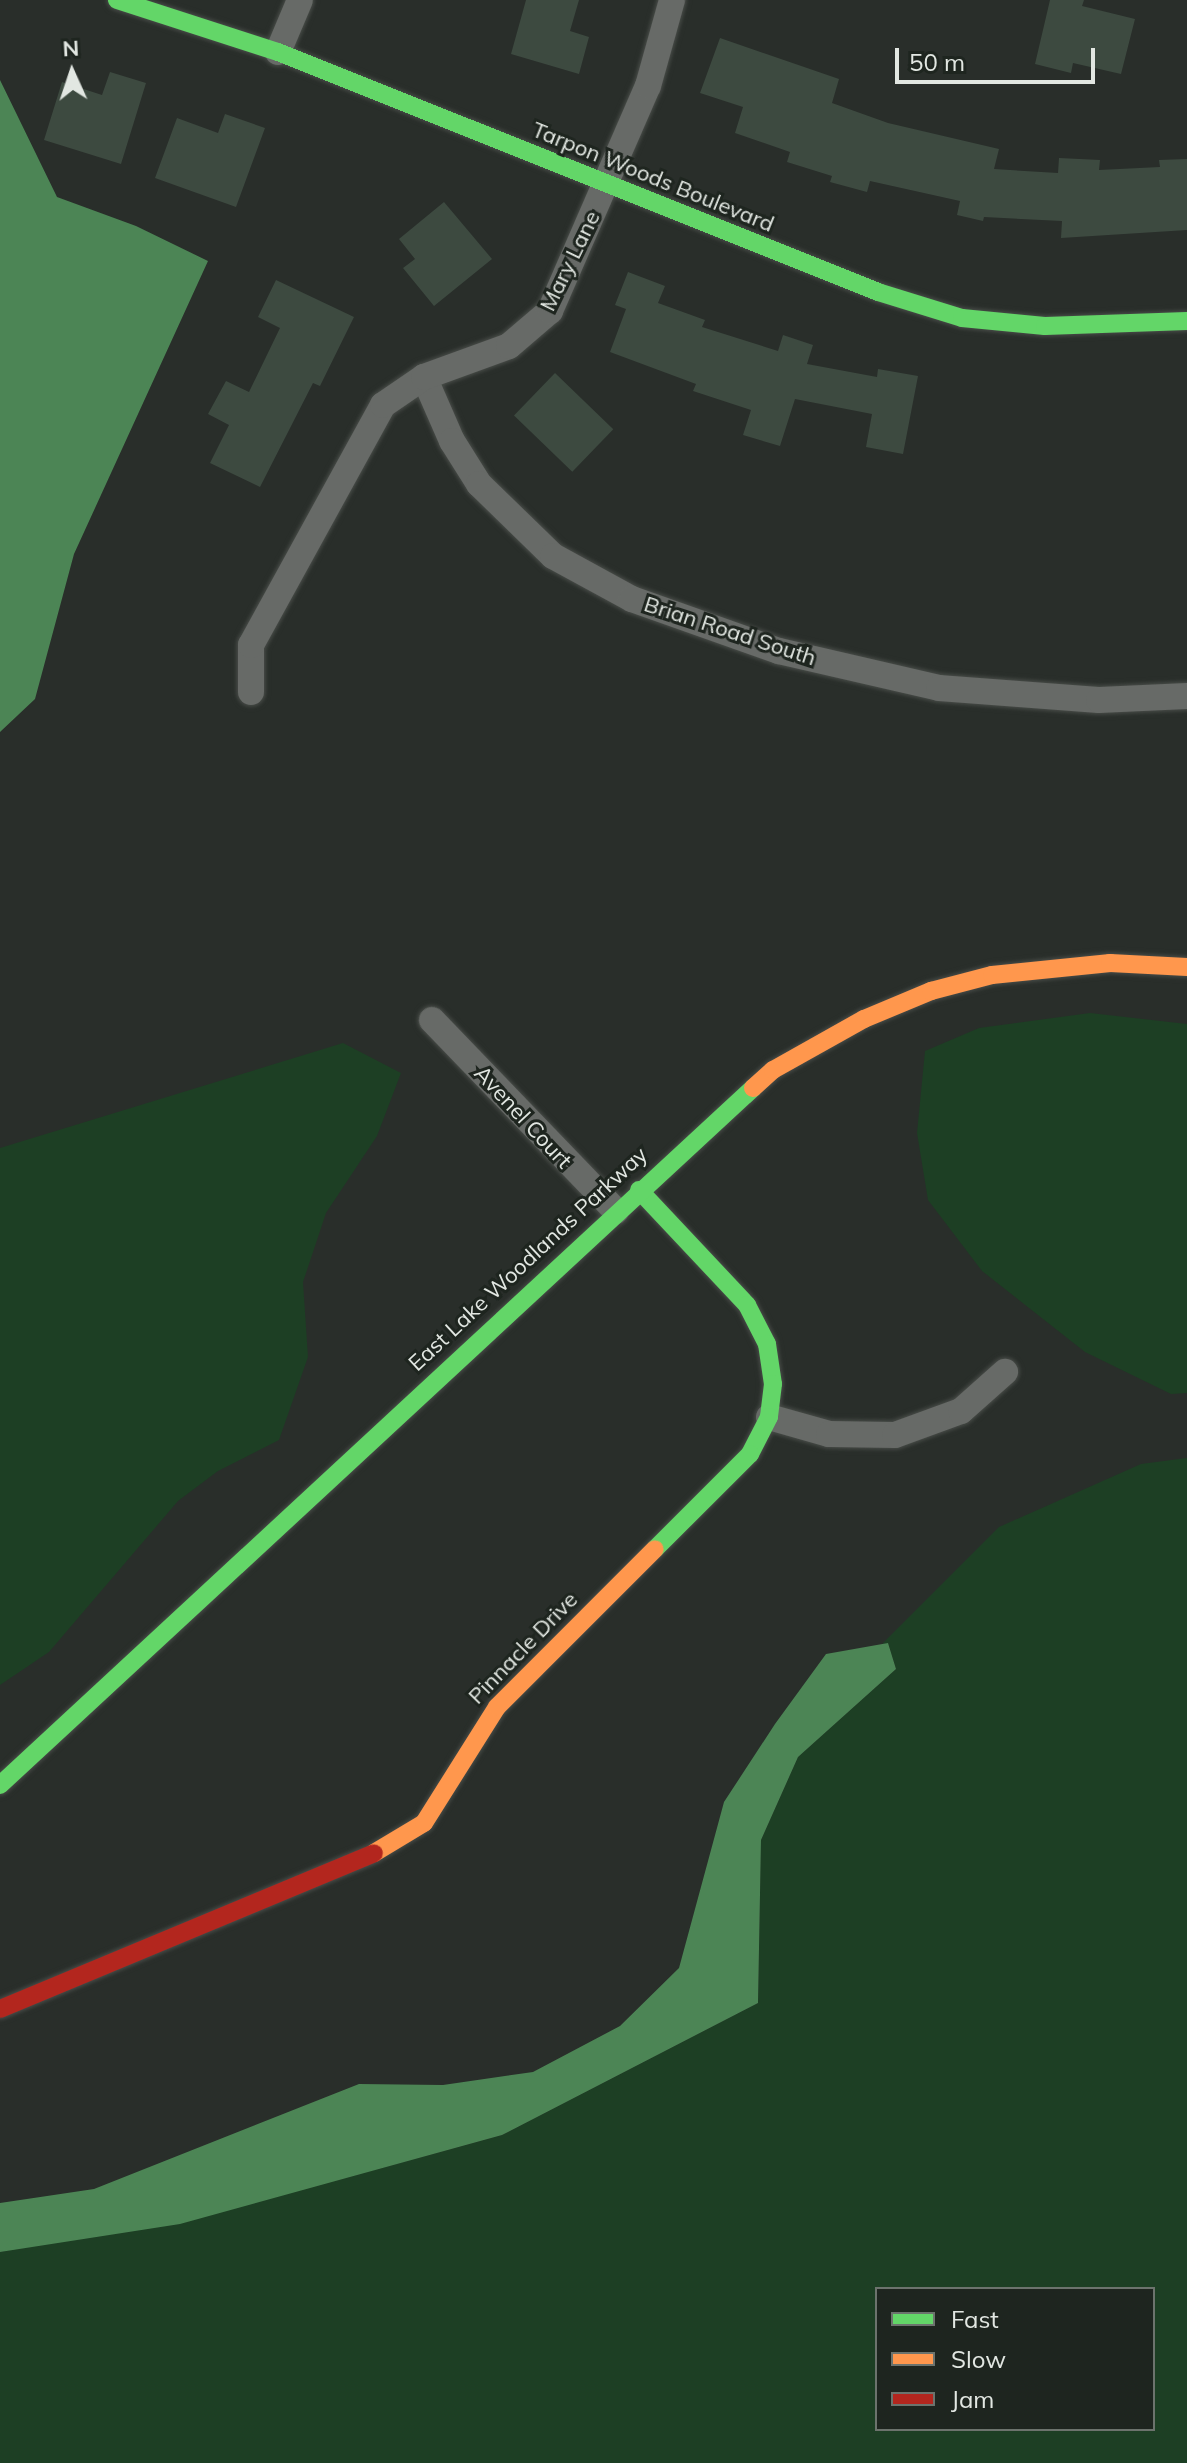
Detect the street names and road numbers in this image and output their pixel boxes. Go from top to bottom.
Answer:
street label: Tarpon Woods Boulevard [528,116,778,238]
street label: Mary Lane [534,207,606,315]
street label: Brian Road South [641,591,819,671]
street label: Avenel Court [469,1060,577,1174]
street label: East Lake Woodlands Parkway [403,1141,653,1377]
street label: Pinnacle Drive [463,1586,583,1710]

